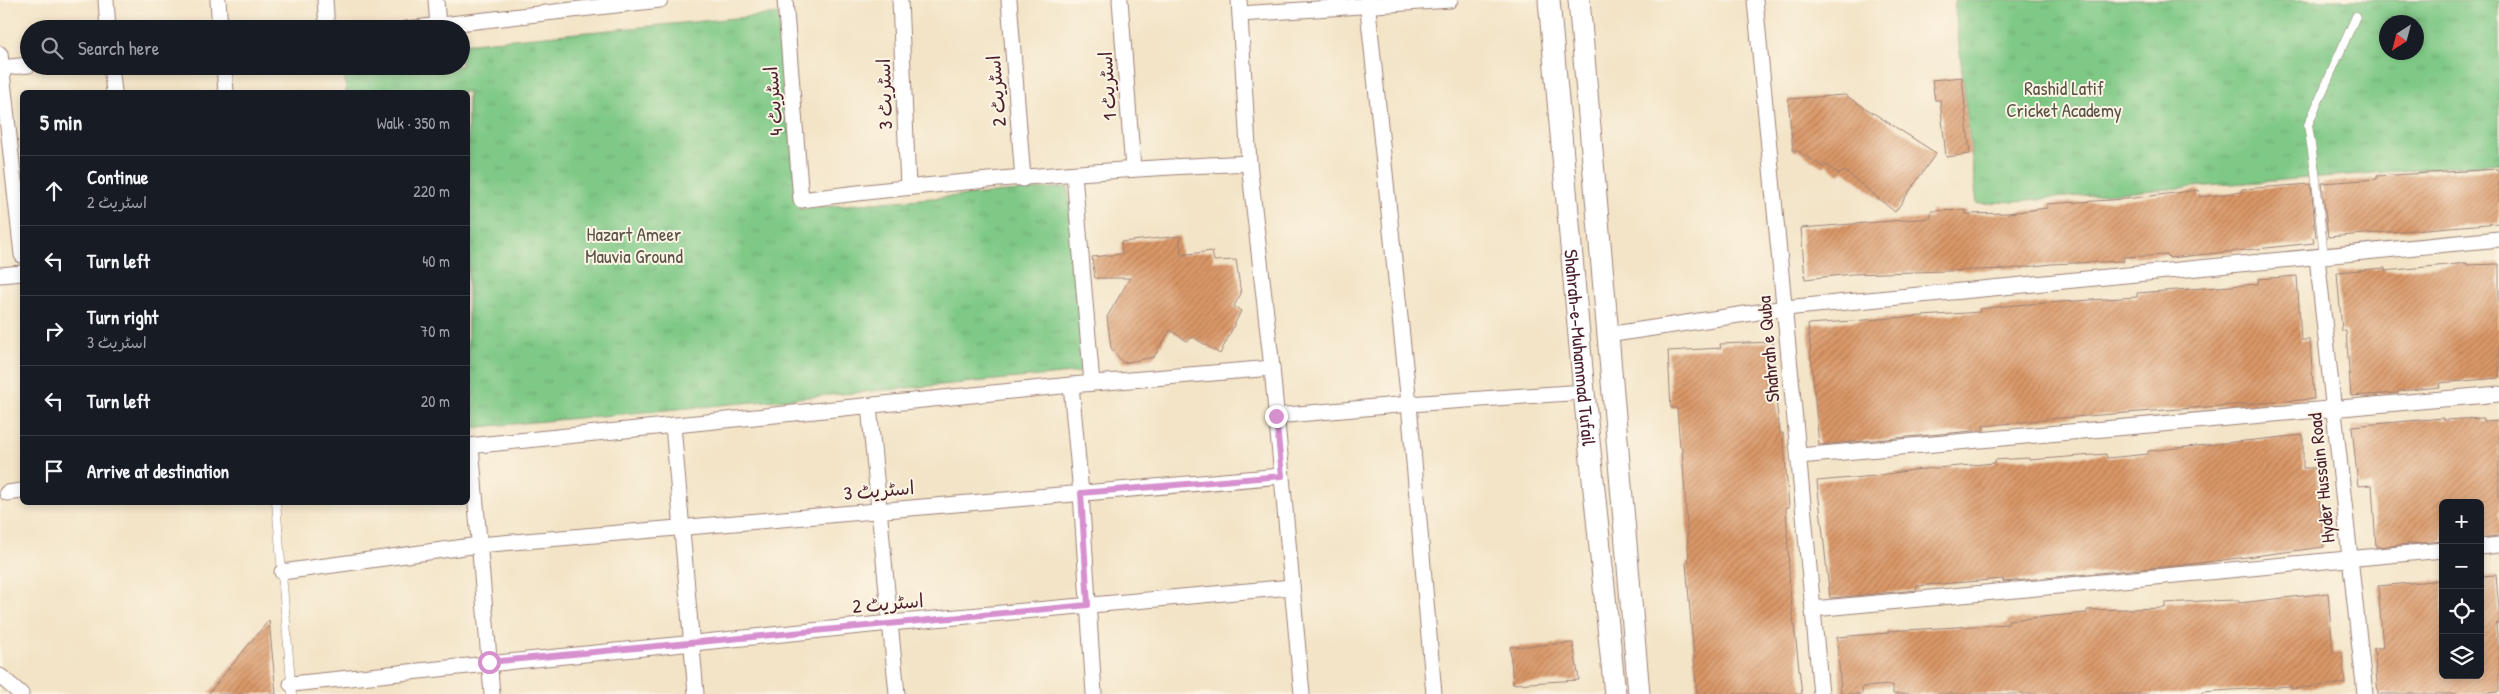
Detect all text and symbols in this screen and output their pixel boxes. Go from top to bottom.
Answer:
north arrow [2379,15,2424,60]
search box [20,20,470,75]
icon: search [38,34,66,62]
text: Search here [78,35,159,61]
street label: اسٹریٹ 1 [1092,51,1122,121]
street label: اسٹریٹ 2 [980,54,1012,128]
street label: اسٹریٹ 3 [870,58,898,130]
street label: اسٹریٹ 4 [757,65,789,137]
park label: Rashid Latif Cricket Academy [2006,75,2122,123]
text: 5 min [40,108,82,137]
text: Walk · 350 m [377,112,450,134]
text: Continue [87,164,148,190]
icon: ahead [40,177,68,205]
text: 220 m [413,180,450,202]
text: اسٹریٹ 2 [87,191,147,213]
park label: Hazart Ameer Mauvia Ground [585,221,683,269]
icon: left [40,247,68,275]
text: Turn left [87,248,150,274]
street label: Shahrah-e-Muhammad Tufail [1558,248,1603,448]
text: 40 m [422,250,450,272]
street label: Shahrah e Quba [1750,294,1786,403]
text: Turn right [87,304,158,330]
icon: right [40,317,68,345]
text: 70 m [420,320,450,342]
text: اسٹریٹ 3 [87,331,147,353]
icon: left [40,387,68,415]
text: Turn left [87,388,150,414]
text: 20 m [421,390,450,412]
route end [1265,405,1288,428]
street label: Hyder Hussain Road [2301,411,2341,544]
icon: arrive [40,457,68,485]
text: Arrive at destination [87,458,229,484]
street label: اسٹریٹ 3 [843,474,915,506]
map controls [2439,499,2484,679]
button: + [2439,499,2484,544]
button: − [2439,544,2484,589]
street label: اسٹریٹ 2 [851,587,925,619]
button: locate [2439,589,2484,634]
button: layers [2439,634,2484,679]
route start [478,651,501,674]

